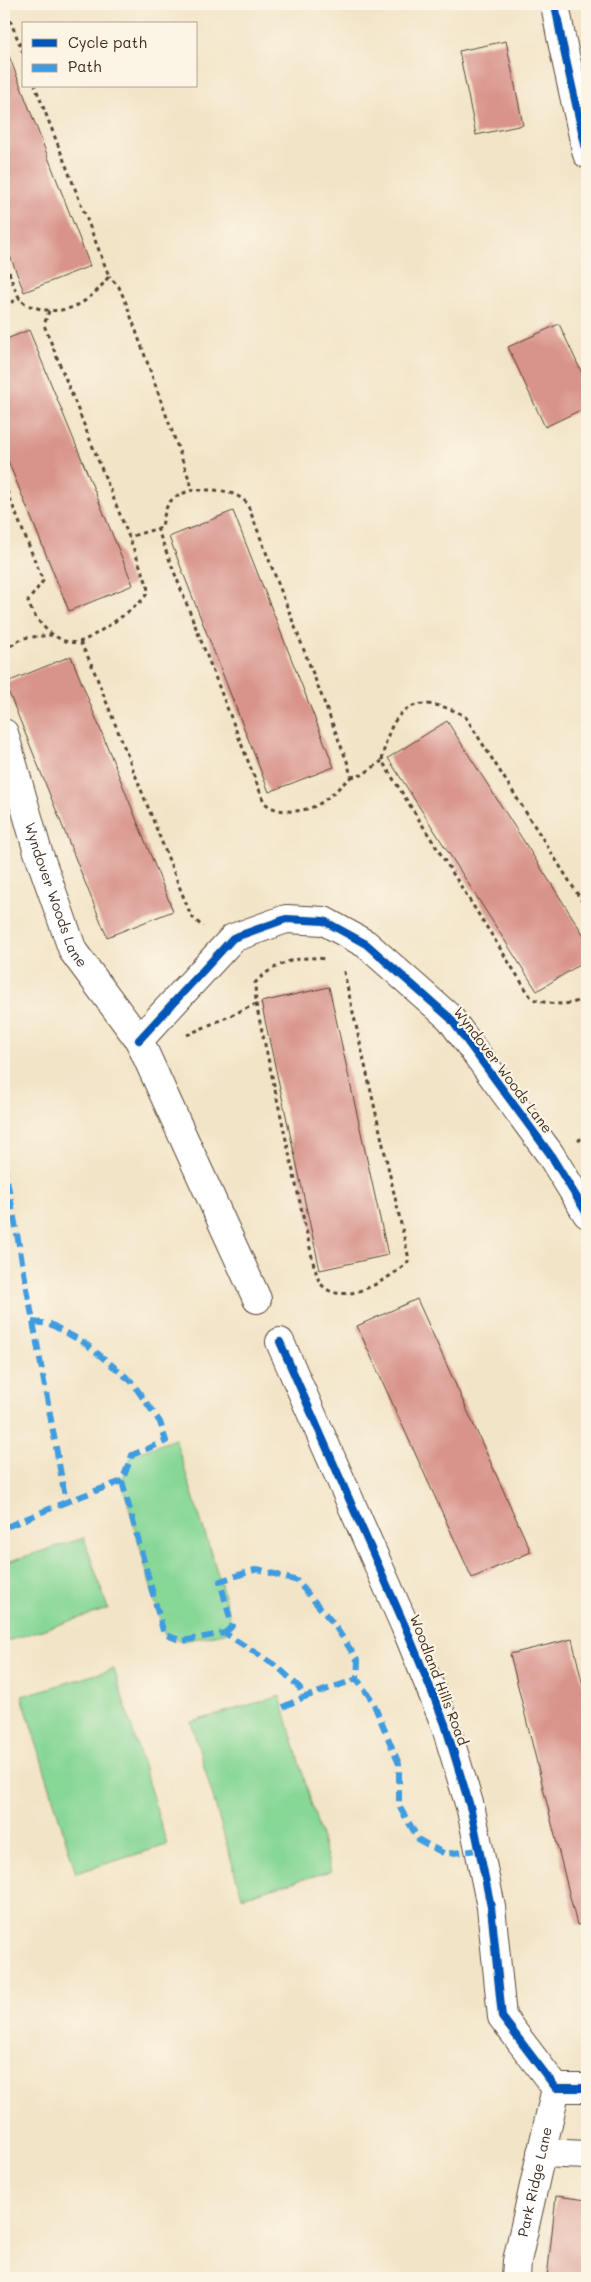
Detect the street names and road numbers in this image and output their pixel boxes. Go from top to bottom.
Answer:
street label: Wyndover Woods Lane [21,820,92,971]
street label: Wyndover Woods Lane [450,1003,557,1137]
street label: Woodland Hills Road [406,1612,473,1748]
street label: Park Ridge Lane [513,2125,556,2239]

